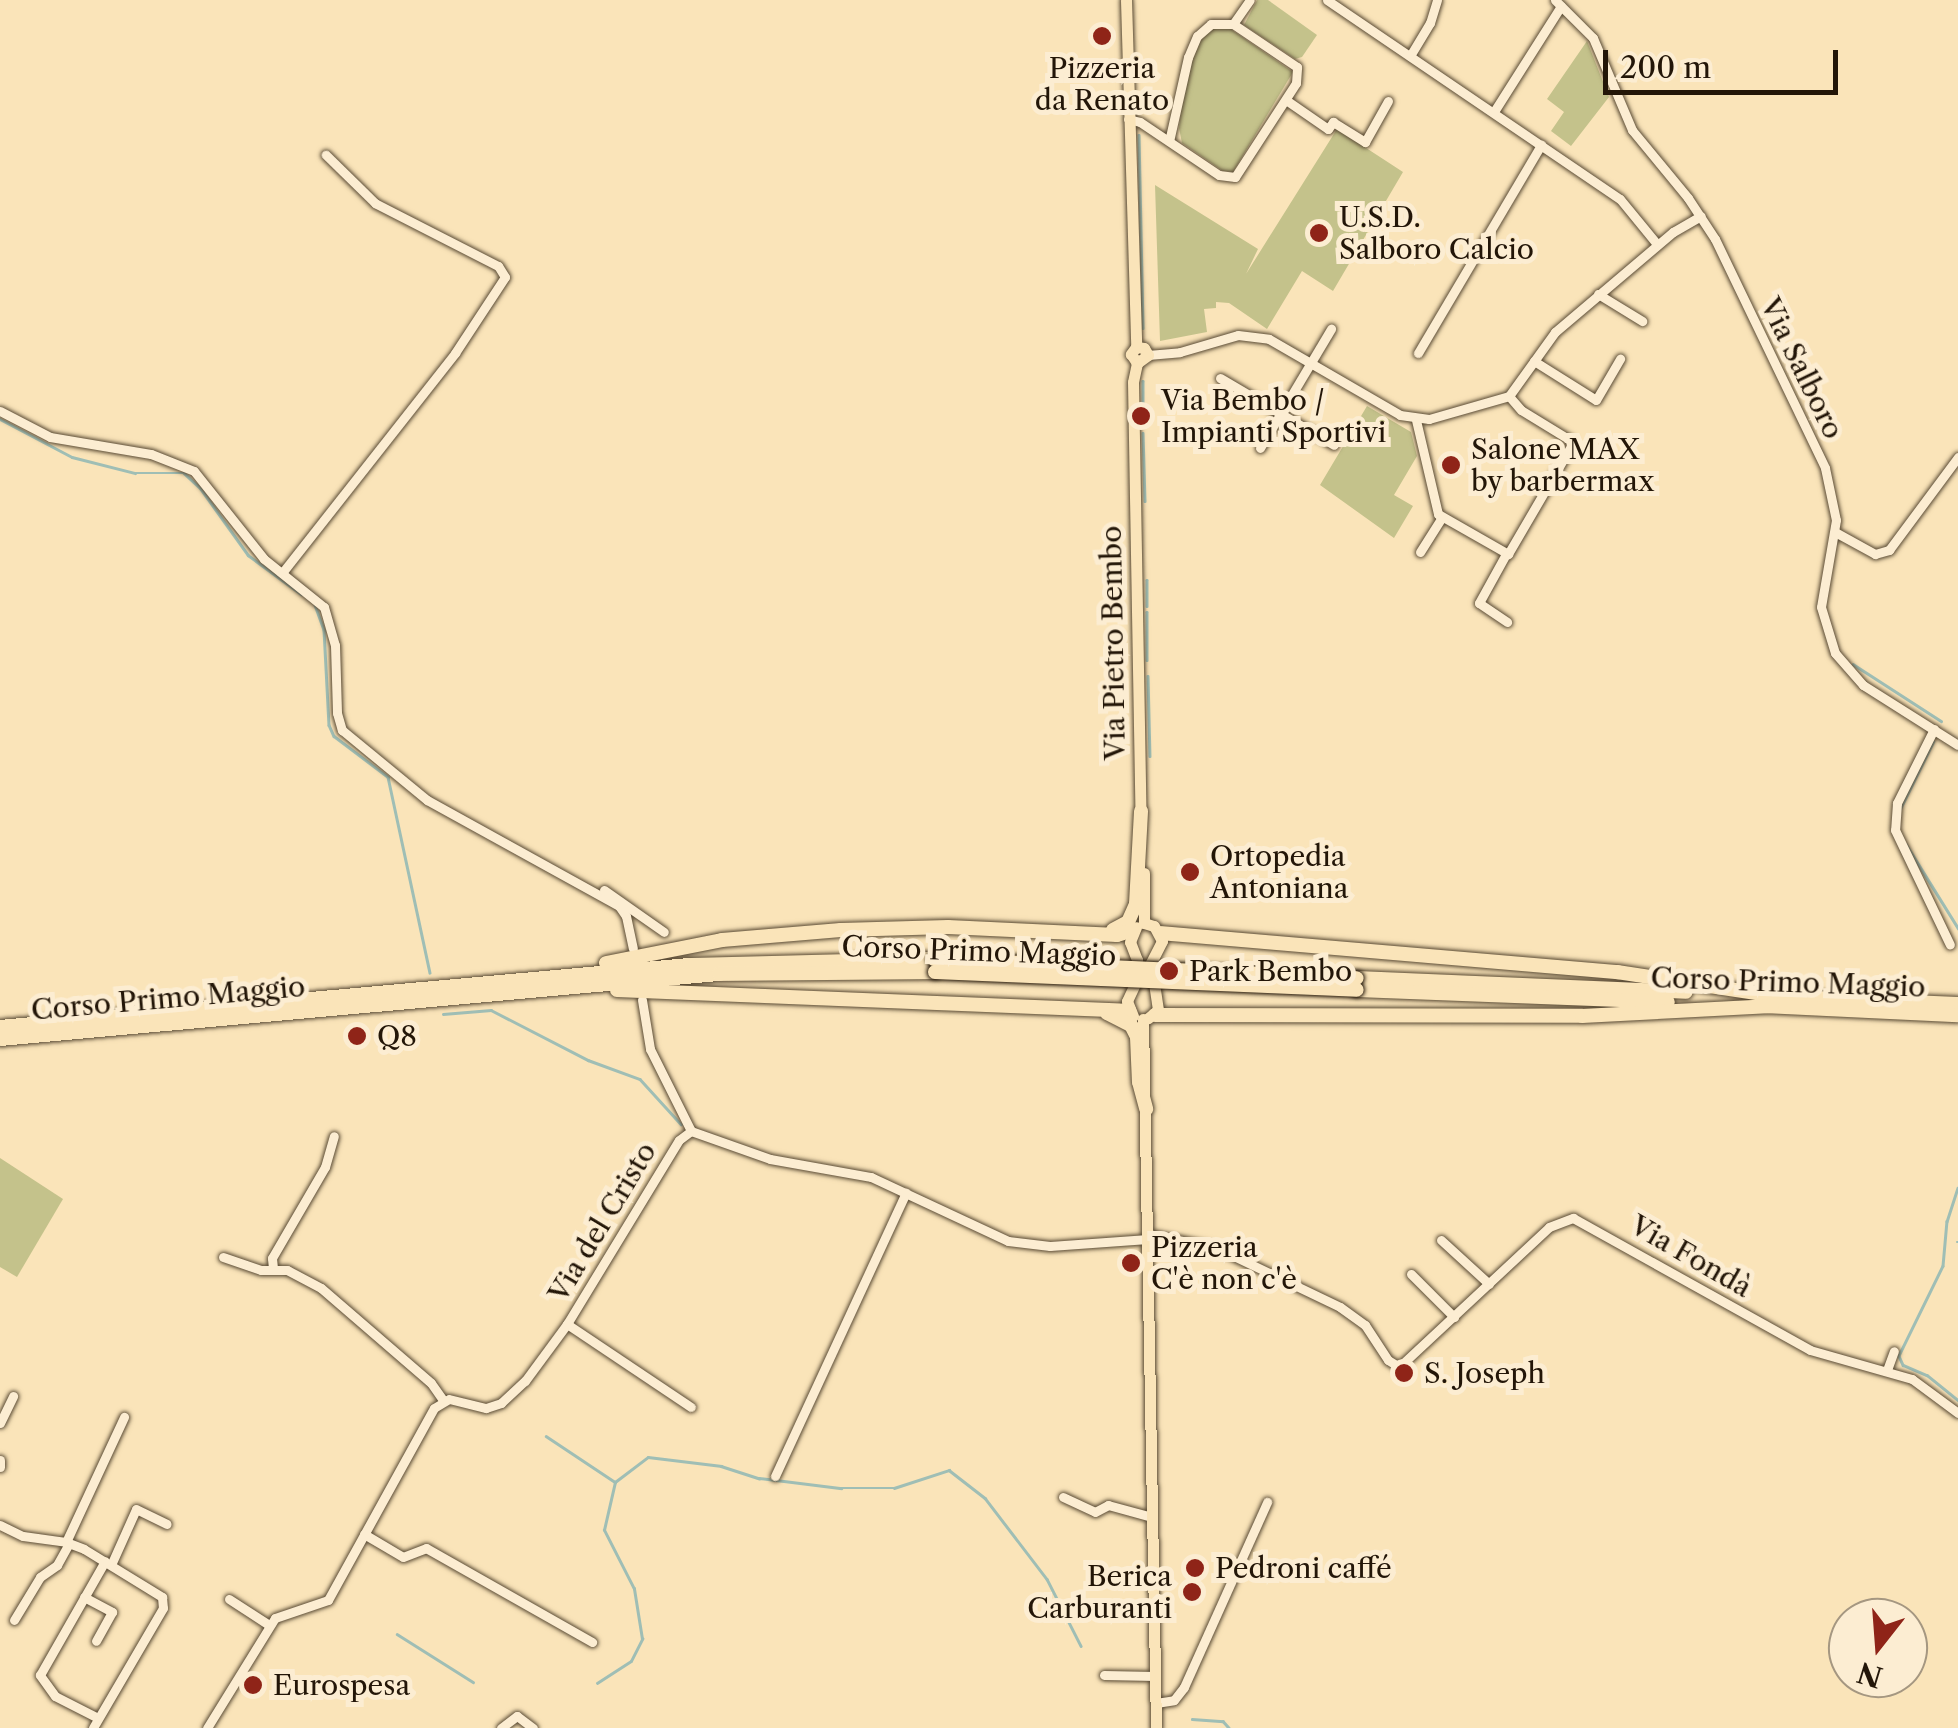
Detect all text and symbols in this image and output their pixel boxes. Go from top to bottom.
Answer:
marker: Pizzeria da Renato [1091,25,1113,47]
scale bar [1608,30,1843,92]
text: 200 m [1620,49,1711,86]
place label: Pizzeria da Renato [1035,51,1169,117]
place label: U.S.D. Salboro Calcio [1339,200,1534,266]
marker: U.S.D. Salboro Calcio [1308,222,1330,244]
street label: Via Salboro [1753,292,1851,444]
place label: Via Bembo / Impianti Sportivi [1161,383,1386,449]
marker: Via Bembo / Impianti Sportivi [1130,405,1152,427]
place label: Salone MAX by barbermax [1471,432,1655,498]
marker: Salone MAX by barbermax [1440,454,1462,476]
street label: Via Pietro Bembo [1094,525,1132,761]
place label: Ortopedia Antoniana [1210,839,1348,905]
marker: Ortopedia Antoniana [1179,861,1201,883]
street label: Corso Primo Maggio [841,929,1117,973]
place label: Park Bembo [1189,954,1353,988]
marker: Park Bembo [1158,960,1180,982]
street label: Corso Primo Maggio [1650,960,1926,1004]
street label: Corso Primo Maggio [30,969,306,1027]
place label: Q8 [377,1019,417,1053]
marker: Q8 [346,1025,368,1047]
street label: Via del Cristo [541,1136,663,1308]
street label: Via Fondà [1624,1208,1758,1304]
place label: Pizzeria C'è non c'è [1151,1230,1297,1296]
marker: Pizzeria C'è non c'è [1120,1252,1142,1274]
place label: S. Joseph [1424,1356,1545,1390]
marker: S. Joseph [1393,1362,1415,1384]
place label: Pedroni caffé [1215,1551,1392,1585]
marker: Pedroni caffé [1184,1557,1206,1579]
place label: Berica Carburanti [1027,1559,1172,1625]
marker: Berica Carburanti [1181,1581,1203,1603]
north arrow [1828,1598,1928,1698]
text: N [1853,1655,1886,1695]
place label: Eurospesa [273,1668,410,1702]
marker: Eurospesa [242,1674,264,1696]

